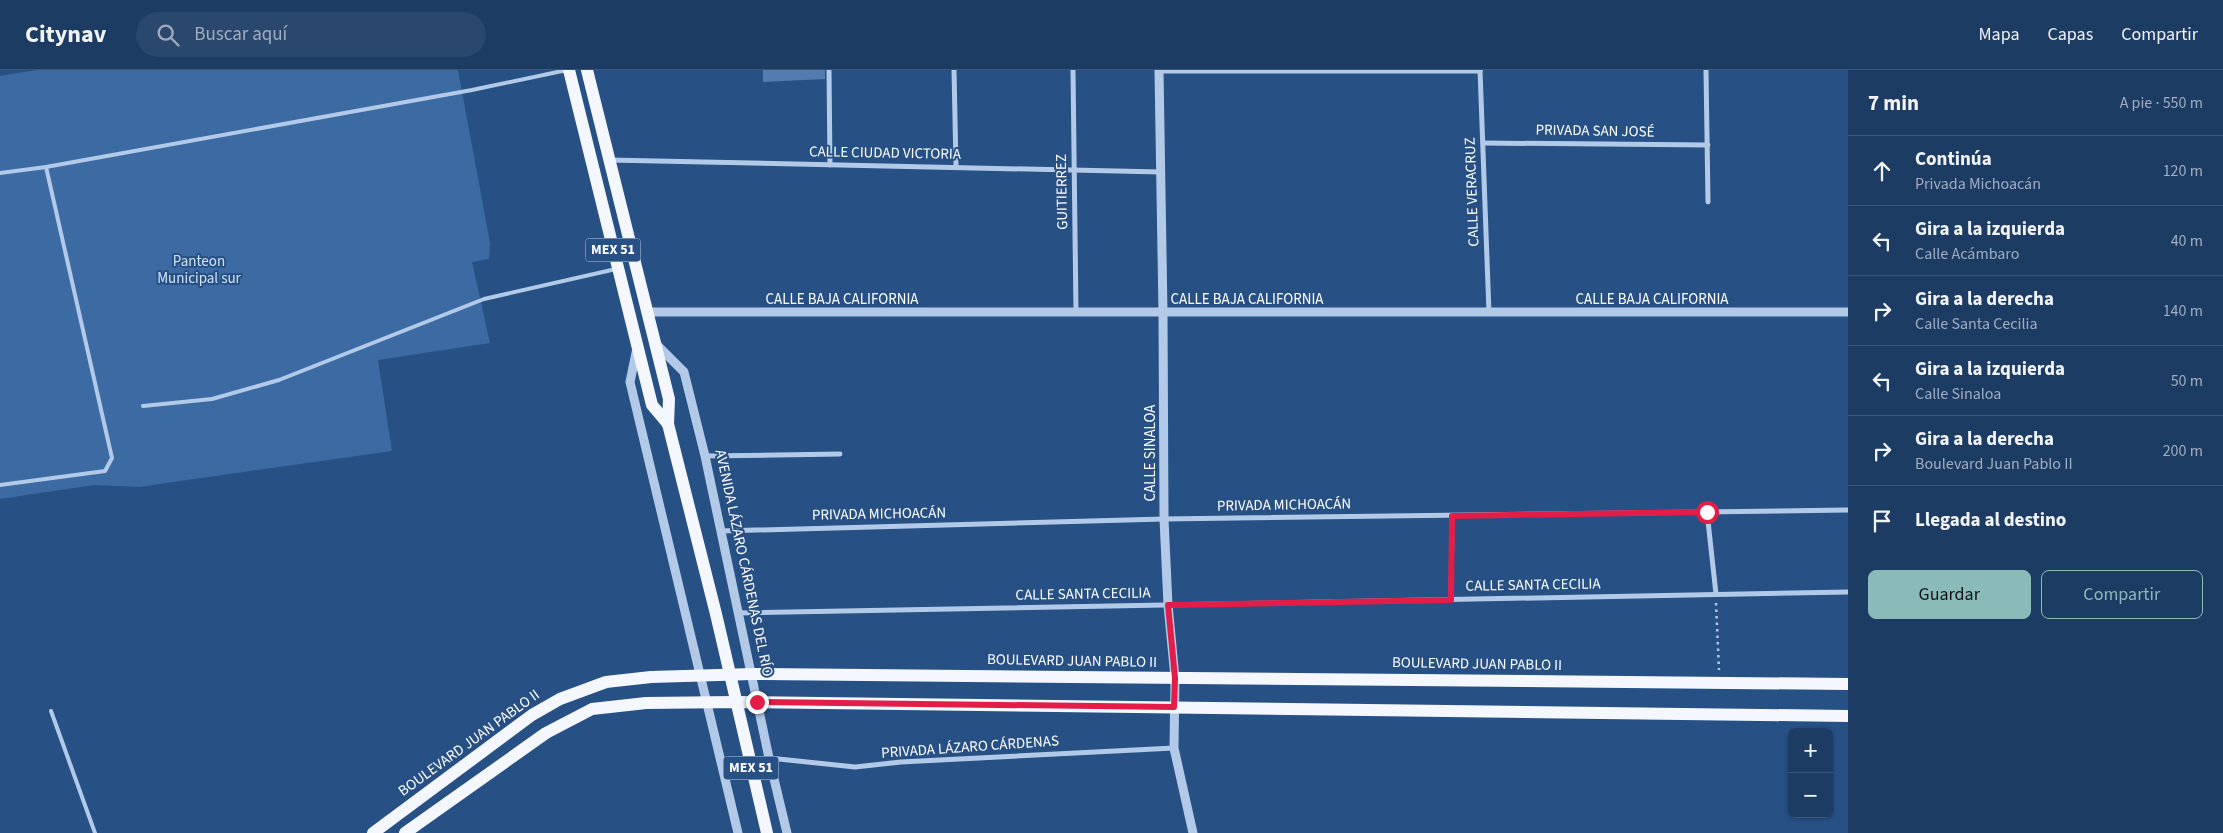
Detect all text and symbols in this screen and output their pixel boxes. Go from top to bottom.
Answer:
search box [136,12,486,57]
text: Citynav [25,17,106,52]
icon: search [154,21,182,49]
text: Buscar aquí [194,21,287,48]
text: Mapa [1979,22,2020,47]
text: Capas [2048,22,2093,47]
text: Compartir [2121,22,2198,47]
text: 7 min [1868,88,1919,118]
text: A pie · 550 m [2120,92,2203,114]
street label: PRIVADA SAN JOSÉ [1535,119,1655,143]
street label: CALLE VERACRUZ [1460,137,1484,247]
street label: CALLE CIUDAD VICTORIA [809,141,962,165]
text: Continúa [1915,146,1992,173]
street label: GUITIERREZ [1051,154,1073,230]
icon: ahead [1868,157,1896,185]
text: 120 m [2163,160,2203,182]
text: Privada Michoacán [1915,173,2041,195]
text: Gira a la izquierda [1915,216,2065,243]
icon: left [1868,227,1896,255]
text: 40 m [2171,230,2203,252]
road number: MEX 51 [586,238,640,262]
text: Calle Acámbaro [1915,243,2019,265]
park label: Panteon Municipal sur [157,251,242,289]
text: Gira a la derecha [1915,286,2054,313]
street label: CALLE BAJA CALIFORNIA [766,289,919,310]
street label: CALLE BAJA CALIFORNIA [1171,289,1324,310]
street label: CALLE BAJA CALIFORNIA [1576,289,1729,310]
icon: right [1868,297,1896,325]
text: 140 m [2163,300,2203,322]
text: Calle Santa Cecilia [1915,313,2038,335]
text: Gira a la izquierda [1915,356,2065,383]
icon: left [1868,367,1896,395]
text: 50 m [2171,370,2203,392]
text: Calle Sinaloa [1915,383,2001,405]
street label: CALLE SINALOA [1140,404,1161,501]
text: Gira a la derecha [1915,426,2054,453]
icon: right [1868,437,1896,465]
text: 200 m [2163,440,2203,462]
street label: AVENIDA LÁZARO CÁRDENAS DEL RÍO [710,448,778,678]
text: Boulevard Juan Pablo II [1915,453,2073,475]
street label: PRIVADA MICHOACÁN [1217,493,1351,517]
route start [1696,501,1719,524]
street label: PRIVADA MICHOACÁN [812,502,946,526]
icon: arrive [1868,507,1896,535]
text: Llegada al destino [1915,507,2066,534]
button: Guardar [1868,570,2031,619]
button: Compartir [2041,570,2203,619]
street label: CALLE SANTA CECILIA [1465,573,1602,597]
street label: CALLE SANTA CECILIA [1015,582,1152,606]
street label: BOULEVARD JUAN PABLO II [987,649,1157,673]
street label: BOULEVARD JUAN PABLO II [1392,652,1562,676]
street label: BOULEVARD JUAN PABLO II [394,685,544,801]
route end [746,691,769,714]
map controls [1788,728,1833,818]
button: + [1788,728,1833,773]
street label: PRIVADA LÁZARO CÁRDENAS [880,730,1060,764]
road number: MEX 51 [724,756,778,780]
button: − [1788,773,1833,818]

